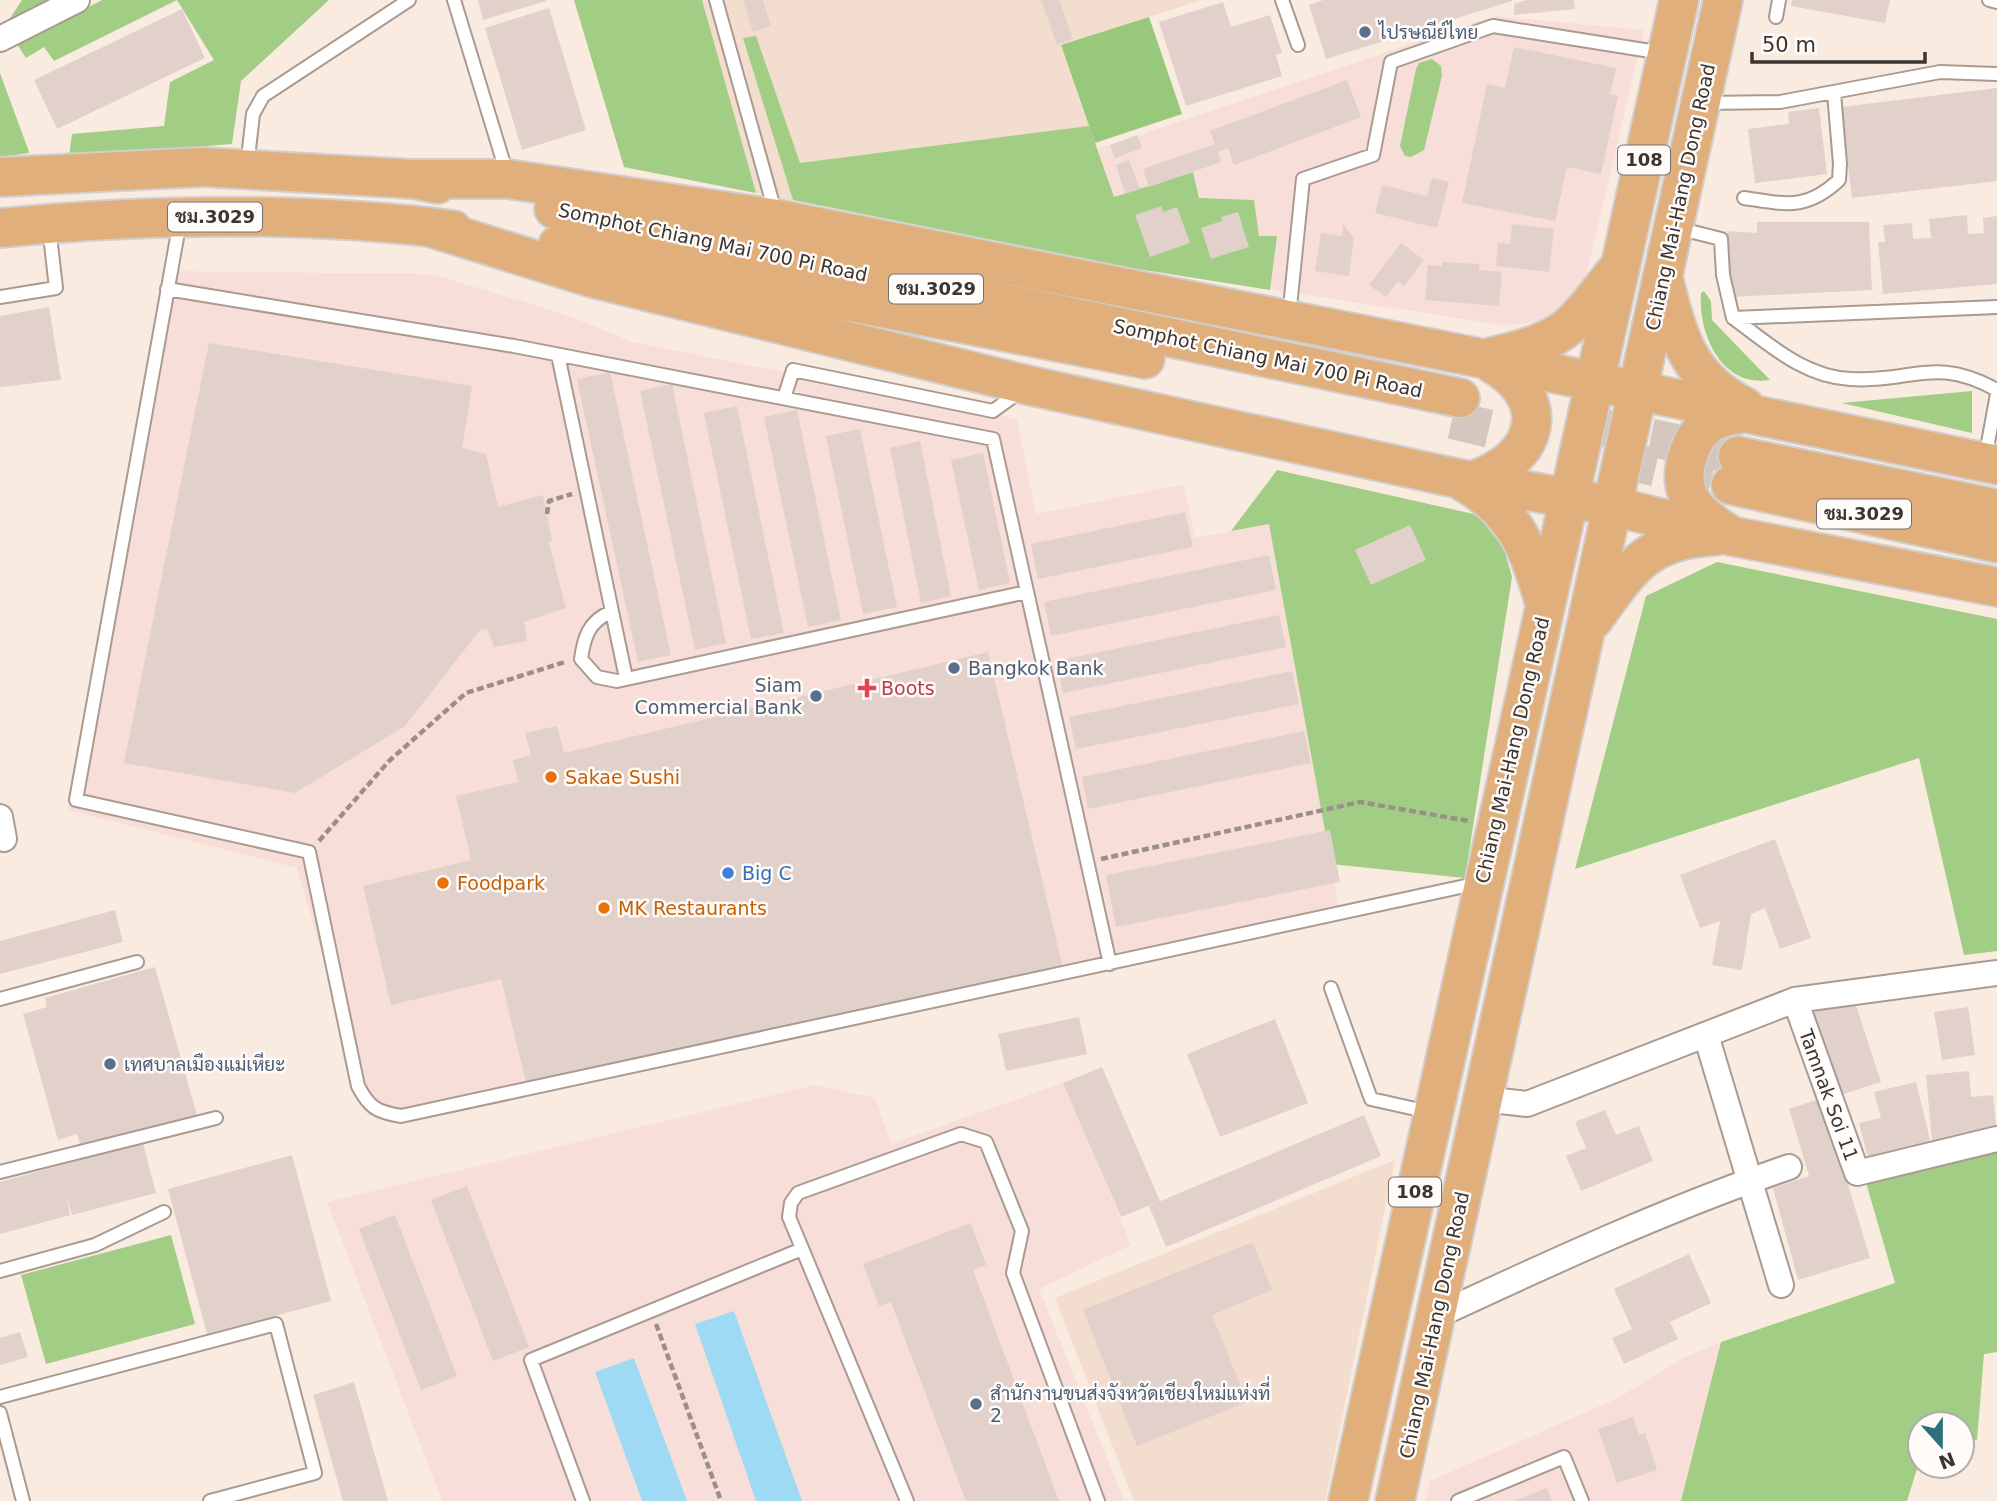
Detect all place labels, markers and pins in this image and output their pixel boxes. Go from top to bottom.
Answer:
place label: ไปรษณีย์ไทย [1377,20,1478,43]
marker: ไปรษณีย์ไทย [1357,24,1373,40]
place label: Bangkok Bank [968,657,1104,679]
marker: Bangkok Bank [946,660,962,676]
place label: Siam Commercial Bank [635,674,802,718]
place label: Boots [881,677,935,699]
marker: Boots [859,680,875,696]
marker: Siam Commercial Bank [808,688,824,704]
place label: Sakae Sushi [565,766,680,788]
marker: Sakae Sushi [543,769,559,785]
place label: Big C [742,862,792,884]
marker: Big C [720,865,736,881]
place label: Foodpark [457,872,545,894]
marker: Foodpark [435,875,451,891]
place label: MK Restaurants [618,897,767,919]
marker: MK Restaurants [596,900,612,916]
place label: เทศบาลเมืองแม่เหียะ [124,1052,285,1075]
marker: เทศบาลเมืองแม่เหียะ [102,1056,118,1072]
place label: สำนักงานขนส่งจังหวัดเชียงใหม่แห่งที่ 2 [990,1376,1271,1426]
marker: สำนักงานขนส่งจังหวัดเชียงใหม่แห่งที่ 2 [968,1396,984,1412]

